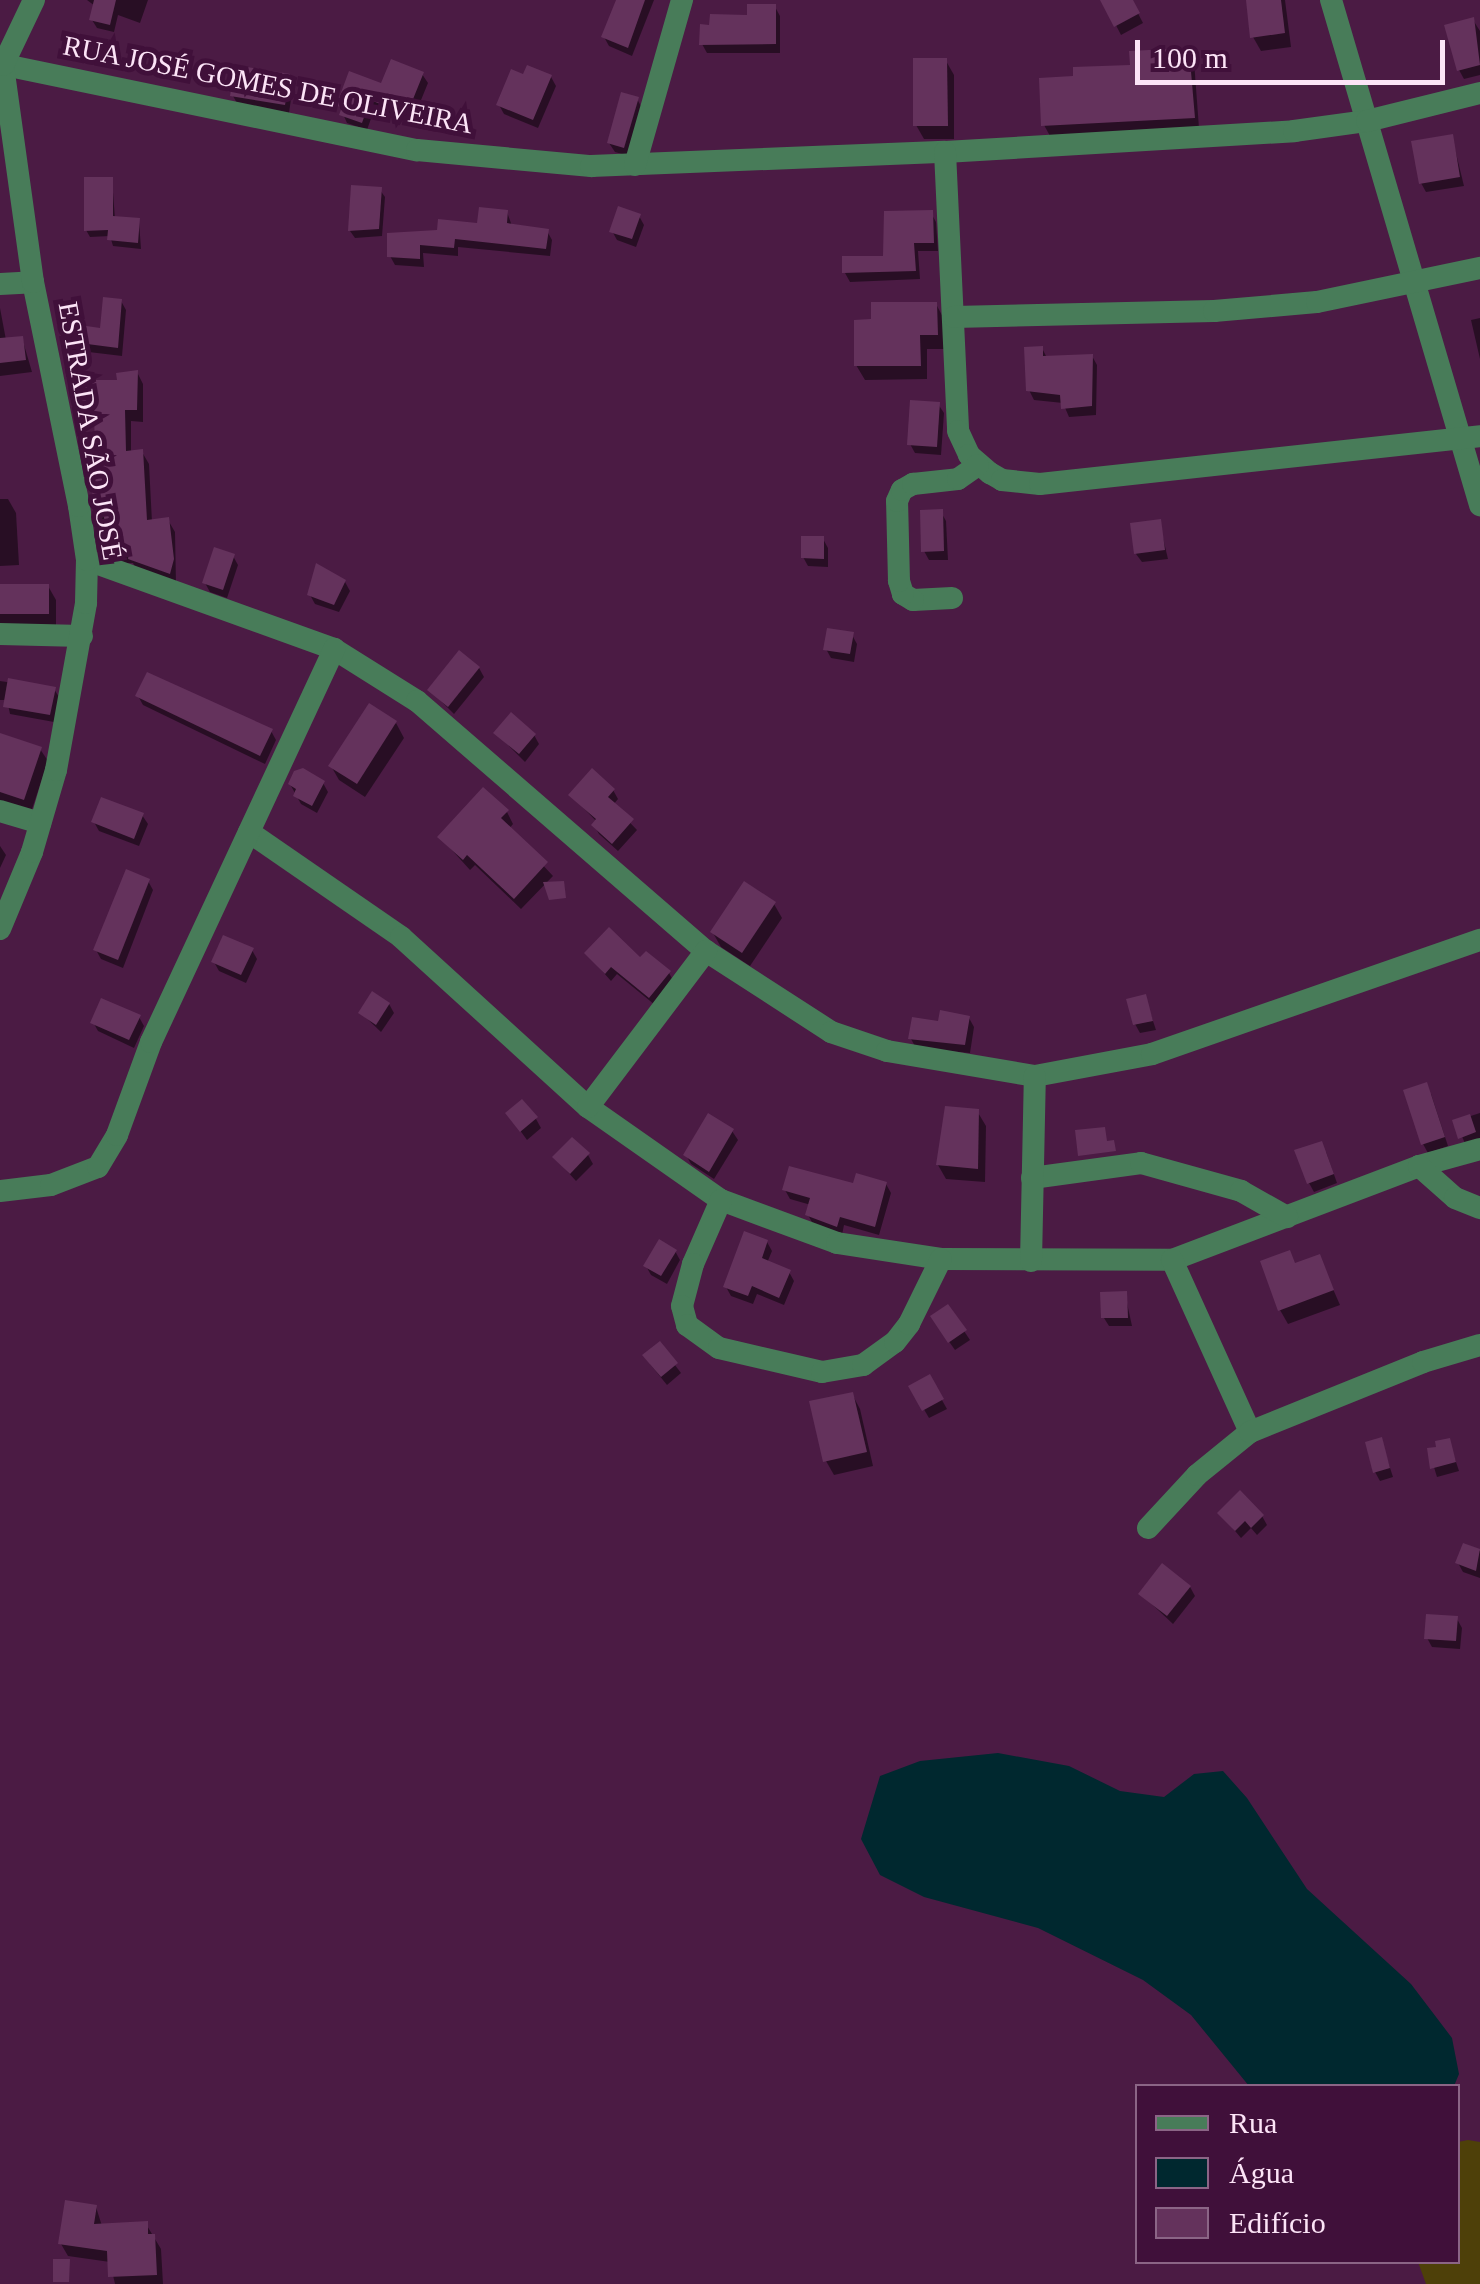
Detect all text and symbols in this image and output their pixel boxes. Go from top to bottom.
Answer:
scale bar [1140,20,1450,82]
street label: RUA JOSÉ GOMES DE OLIVEIRA [59,29,477,141]
text: 100 m [1152,41,1228,74]
street label: ESTRADA SÃO JOSÉ [51,299,129,563]
legend [1135,2084,1460,2264]
text: Rua [1229,2106,1277,2139]
text: Água [1229,2156,1294,2189]
text: Edifício [1229,2206,1326,2239]

